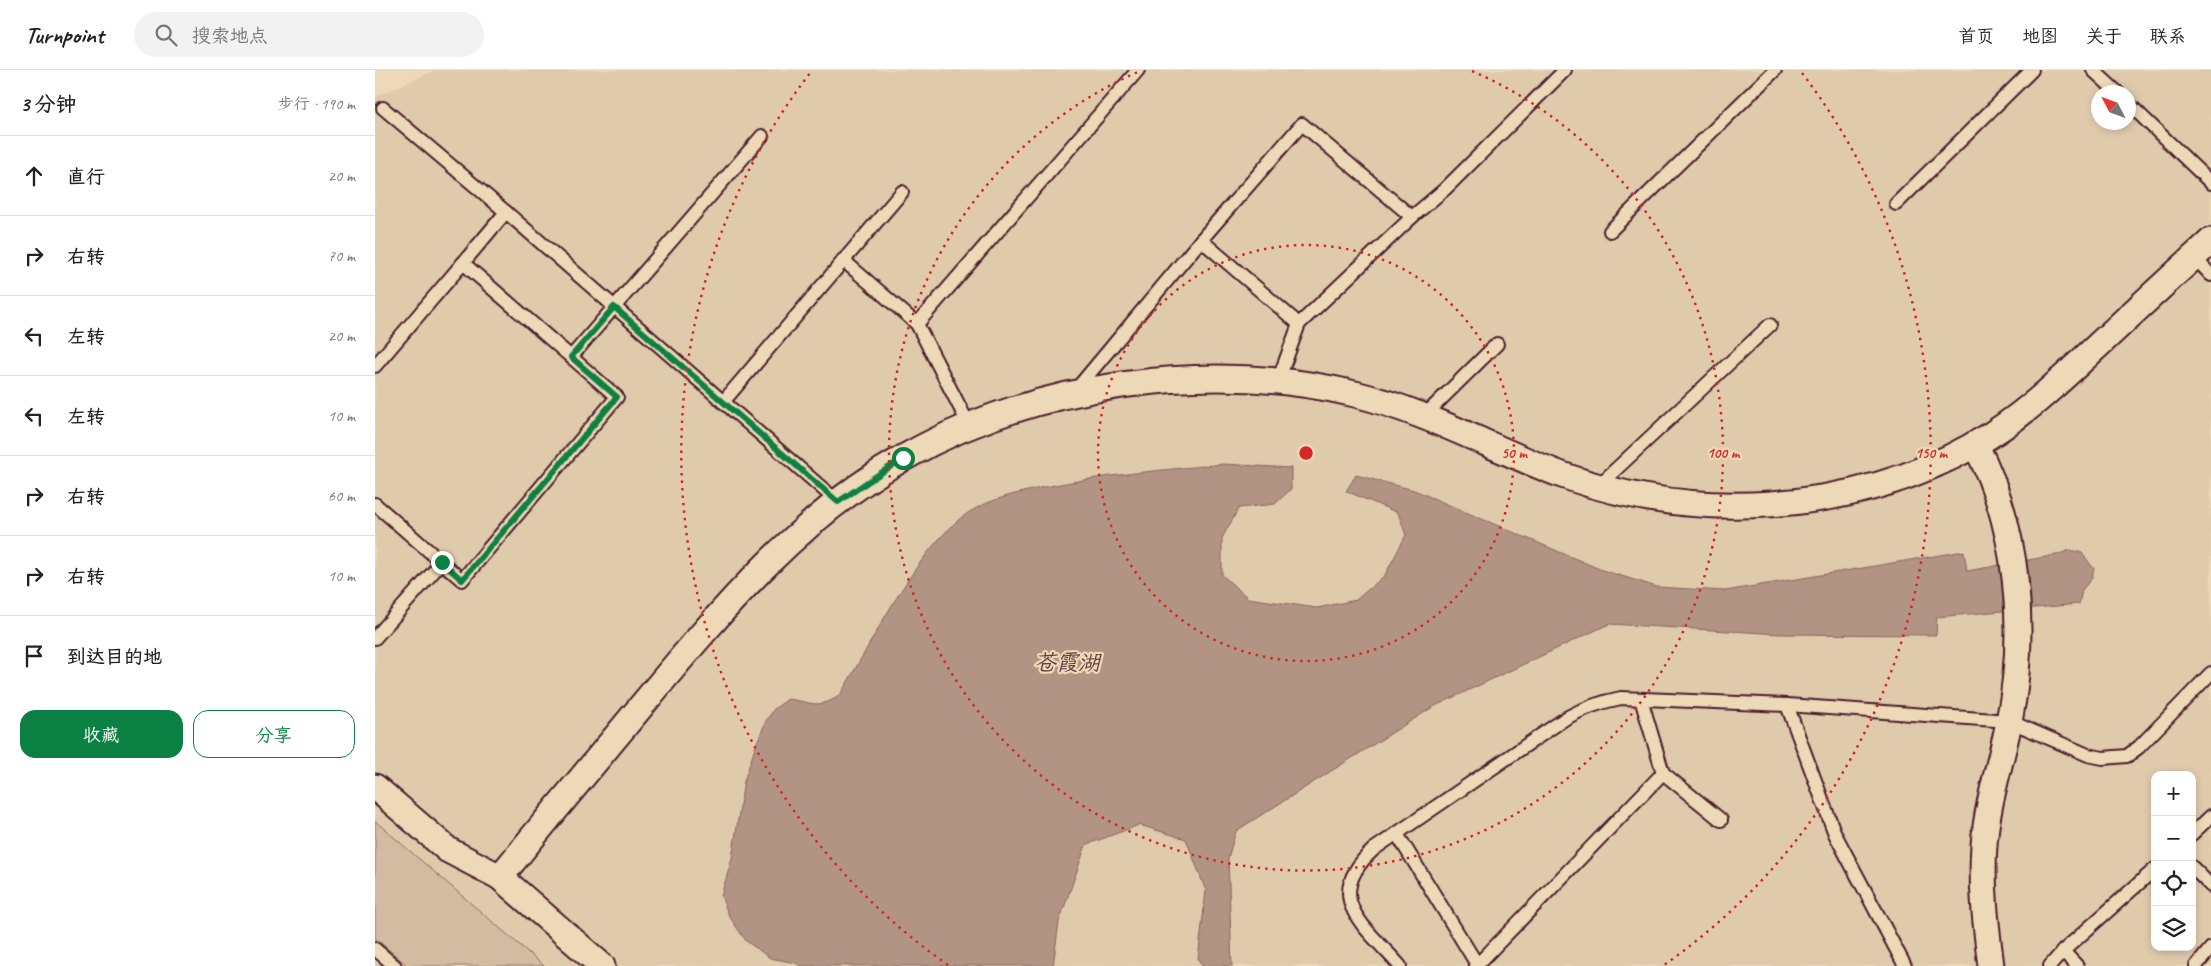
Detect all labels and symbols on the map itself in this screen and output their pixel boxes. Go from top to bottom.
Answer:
north arrow [2091,85,2136,130]
centre of rings [1297,444,1315,462]
text: 50 m [1501,444,1528,463]
text: 100 m [1707,444,1741,463]
text: 150 m [1915,444,1949,463]
route start [892,447,915,470]
route end [431,551,454,574]
water label: 苍霞湖 [1034,649,1102,677]

